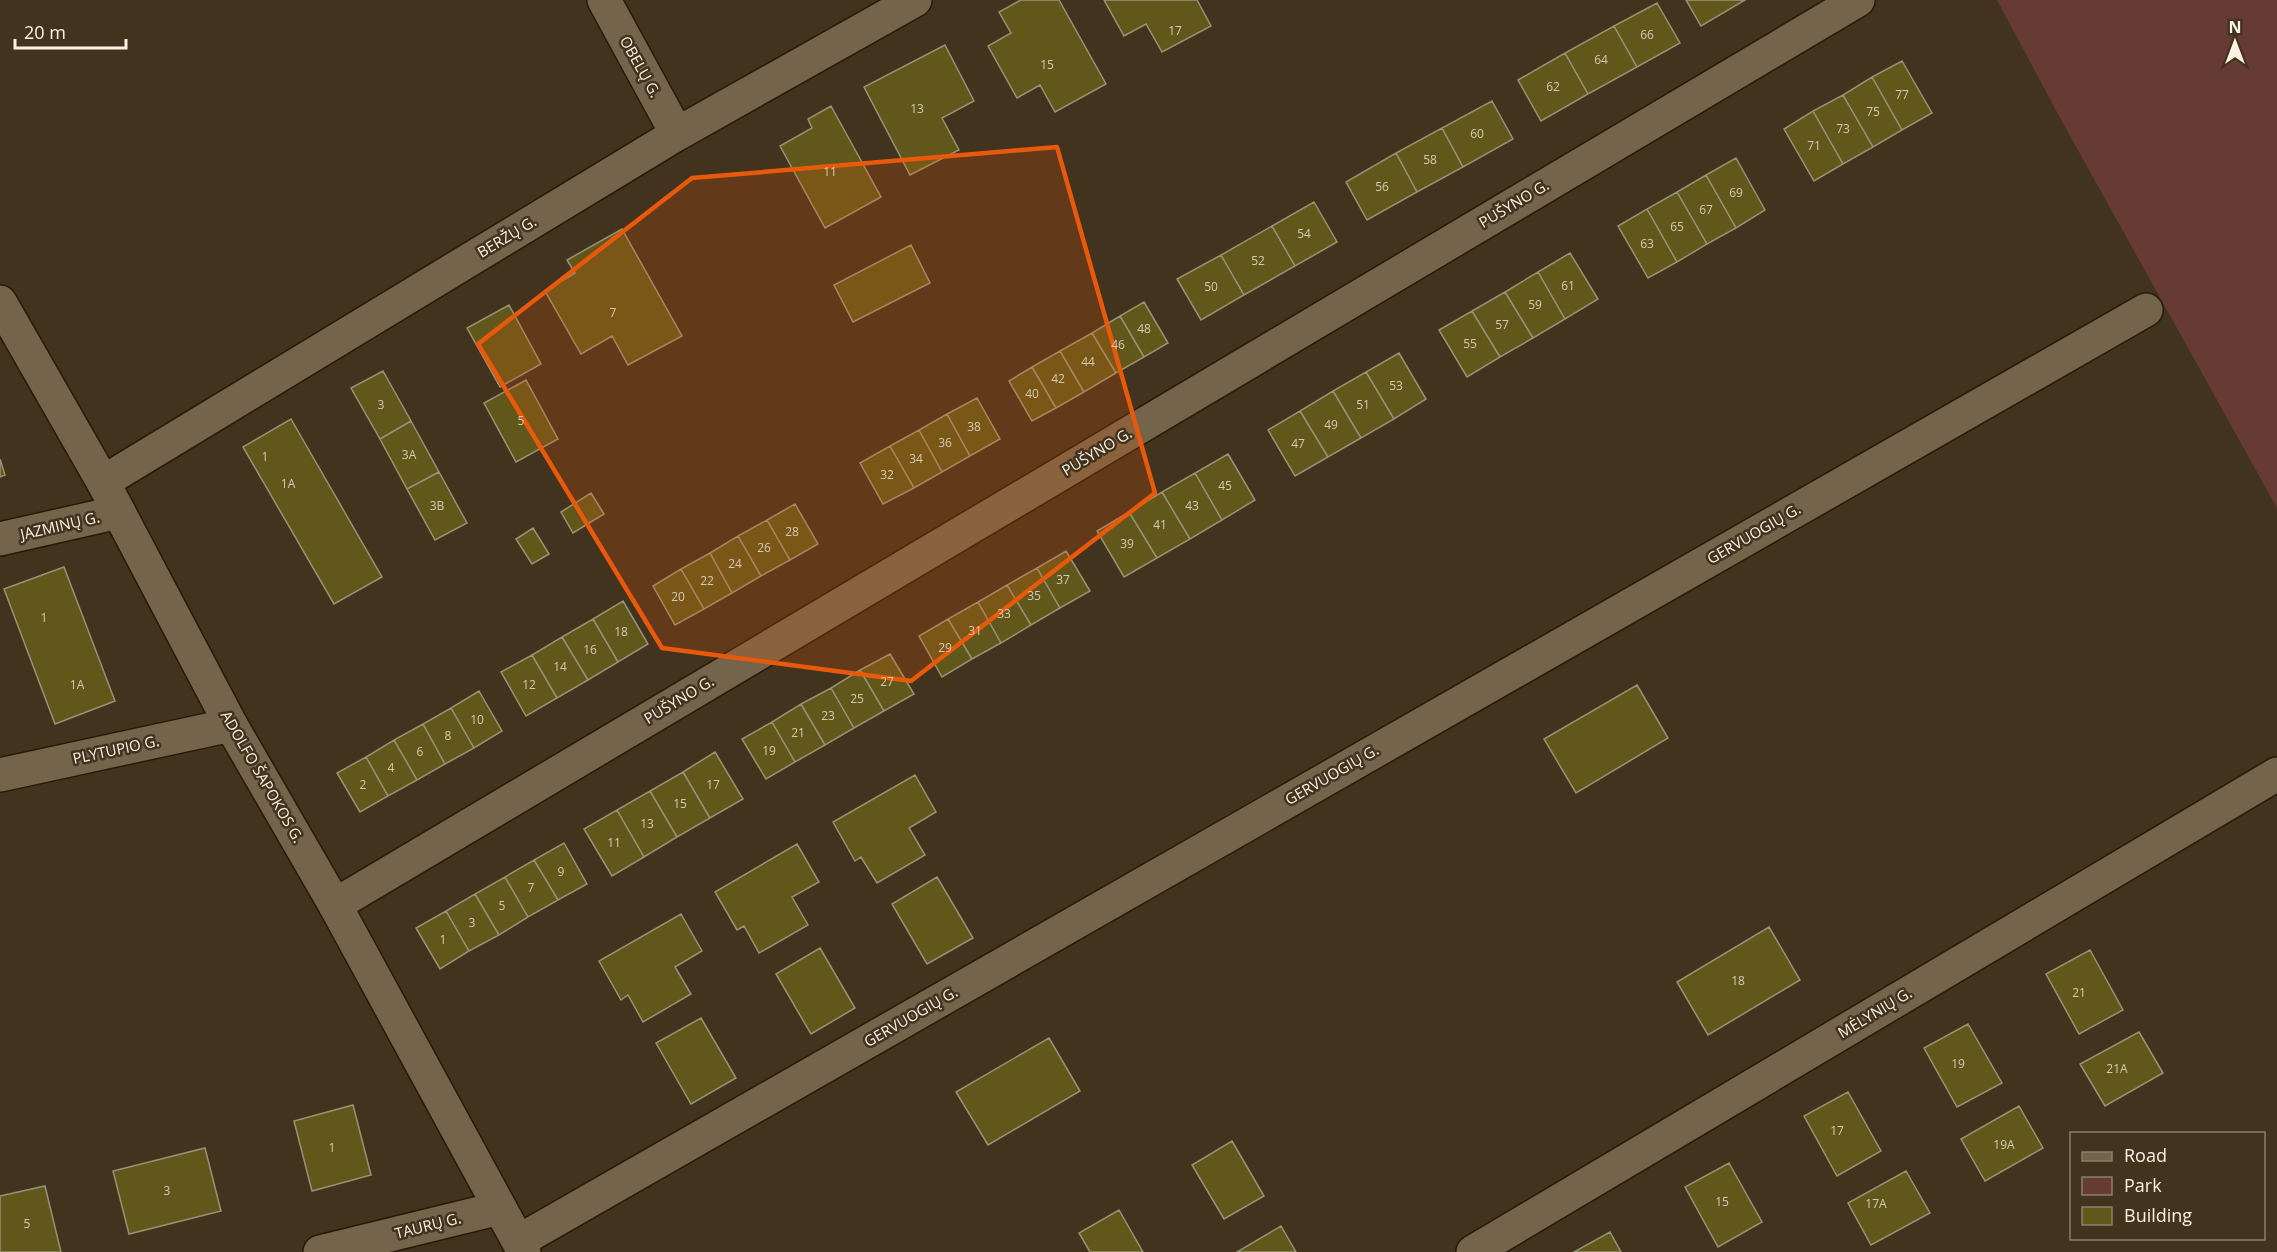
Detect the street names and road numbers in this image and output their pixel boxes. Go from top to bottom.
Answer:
street label: OBELŲ G. [616,32,666,101]
street label: PUŠYNO G. [1475,174,1552,232]
street label: BERŽŲ G. [473,211,540,262]
street label: PUŠYNO G. [1058,422,1135,480]
street label: GERVUOGIŲ G. [1703,498,1804,568]
street label: JAZMINŲ G. [16,506,101,544]
street label: PUŠYNO G. [640,670,717,728]
street label: ADOLFO ŠAPOKOS G. [217,707,309,846]
street label: PLYTUPIO G. [71,730,161,768]
street label: GERVUOGIŲ G. [1281,739,1382,809]
street label: GERVUOGIŲ G. [860,981,961,1051]
street label: MĖLYNIŲ G. [1834,982,1915,1042]
street label: TAURŲ G. [393,1207,463,1243]

